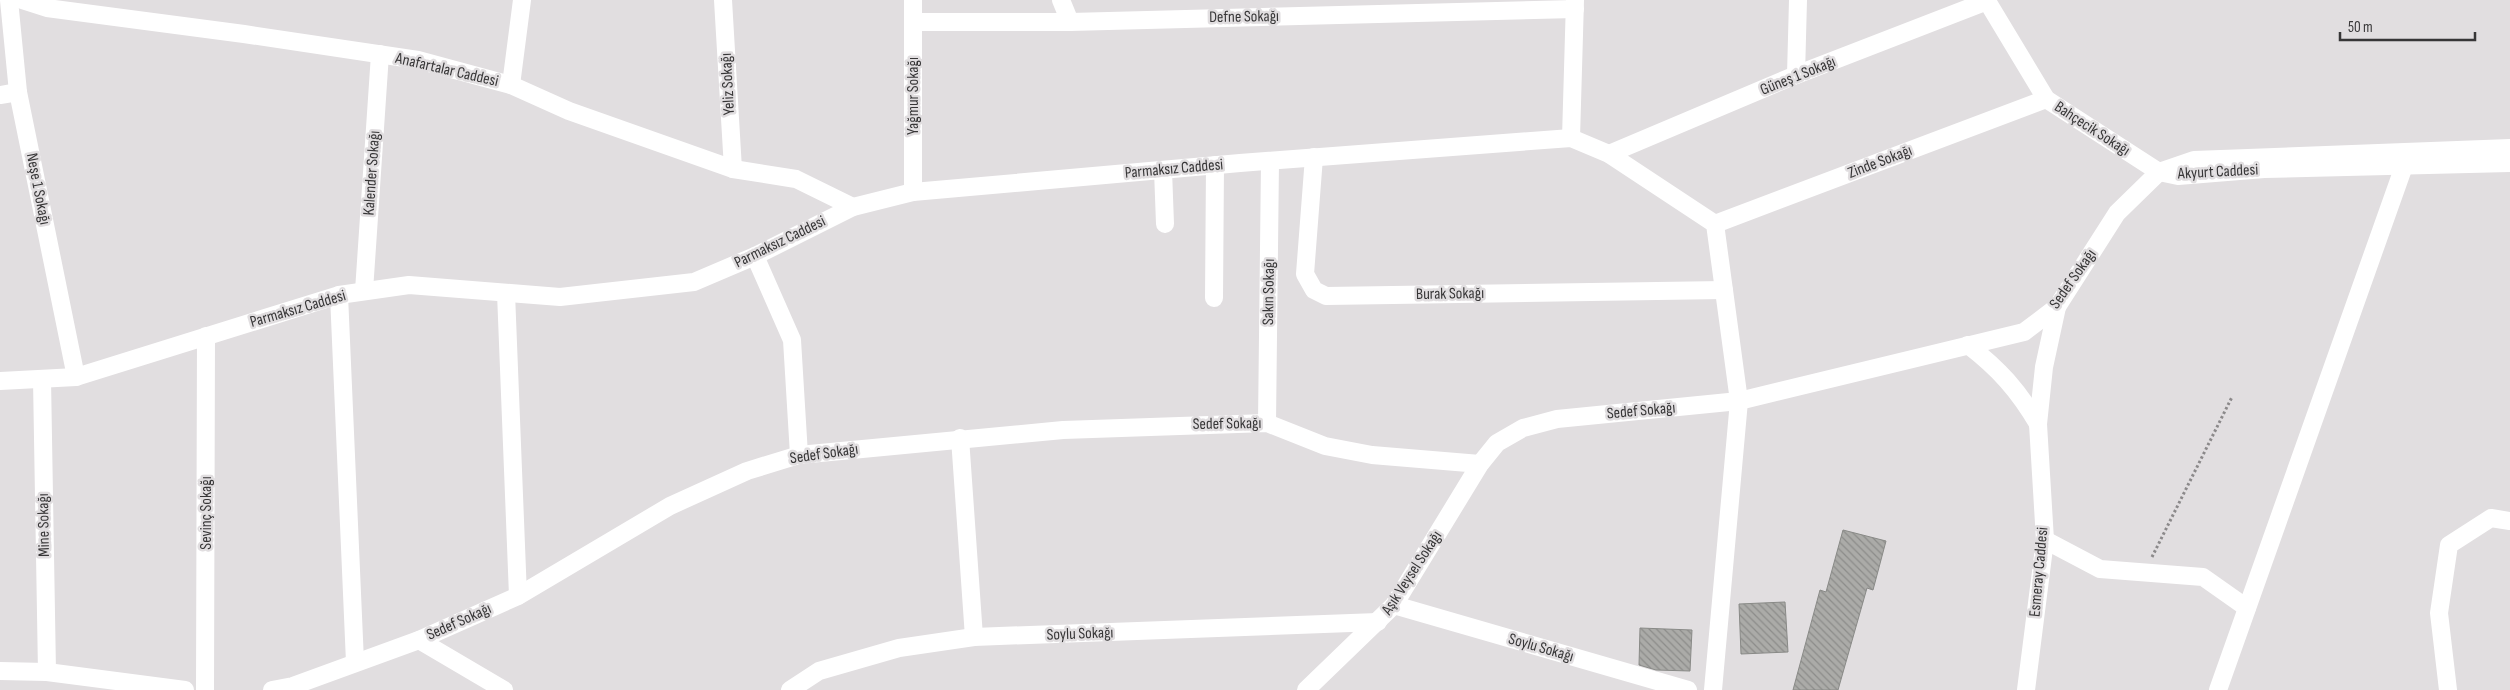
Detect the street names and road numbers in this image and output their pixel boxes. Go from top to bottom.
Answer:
street label: Defne Sokağı [1209,7,1279,27]
street label: Anafartalar Caddesi [393,49,500,91]
street label: Güneş 1 Sokağı [1758,52,1838,100]
street label: Yeliz Sokağı [717,53,739,115]
street label: Yağmur Sokağı [904,57,923,135]
street label: Bahçecik Sokağı [2051,98,2133,160]
street label: Kalender Sokağı [360,130,384,216]
street label: Zinde Sokağı [1845,141,1915,183]
street label: Neşe 1 Sokağı [22,152,54,226]
street label: Parmaksız Caddesi [1124,155,1224,183]
street label: Akyurt Caddesi [2176,160,2259,184]
street label: Parmaksız Caddesi [731,212,829,272]
street label: Sedef Sokağı [2046,245,2100,313]
street label: Sakın Sokağı [1259,259,1279,325]
street label: Burak Sokağı [1416,284,1484,304]
street label: Parmaksız Caddesi [248,286,348,332]
street label: Sedef Sokağı [1606,399,1676,423]
street label: Sedef Sokağı [1192,414,1262,434]
street label: Sedef Sokağı [789,440,859,468]
street label: Sevinç Sokağı [197,476,216,550]
street label: Mine Sokağı [34,493,54,557]
street label: Esmeray Caddesi [2026,526,2052,618]
street label: Aşık Veysel Sokağı [1377,527,1446,619]
street label: Sedef Sokağı [424,599,494,645]
street label: Soylu Sokağı [1046,623,1114,645]
street label: Soylu Sokağı [1506,630,1576,666]

